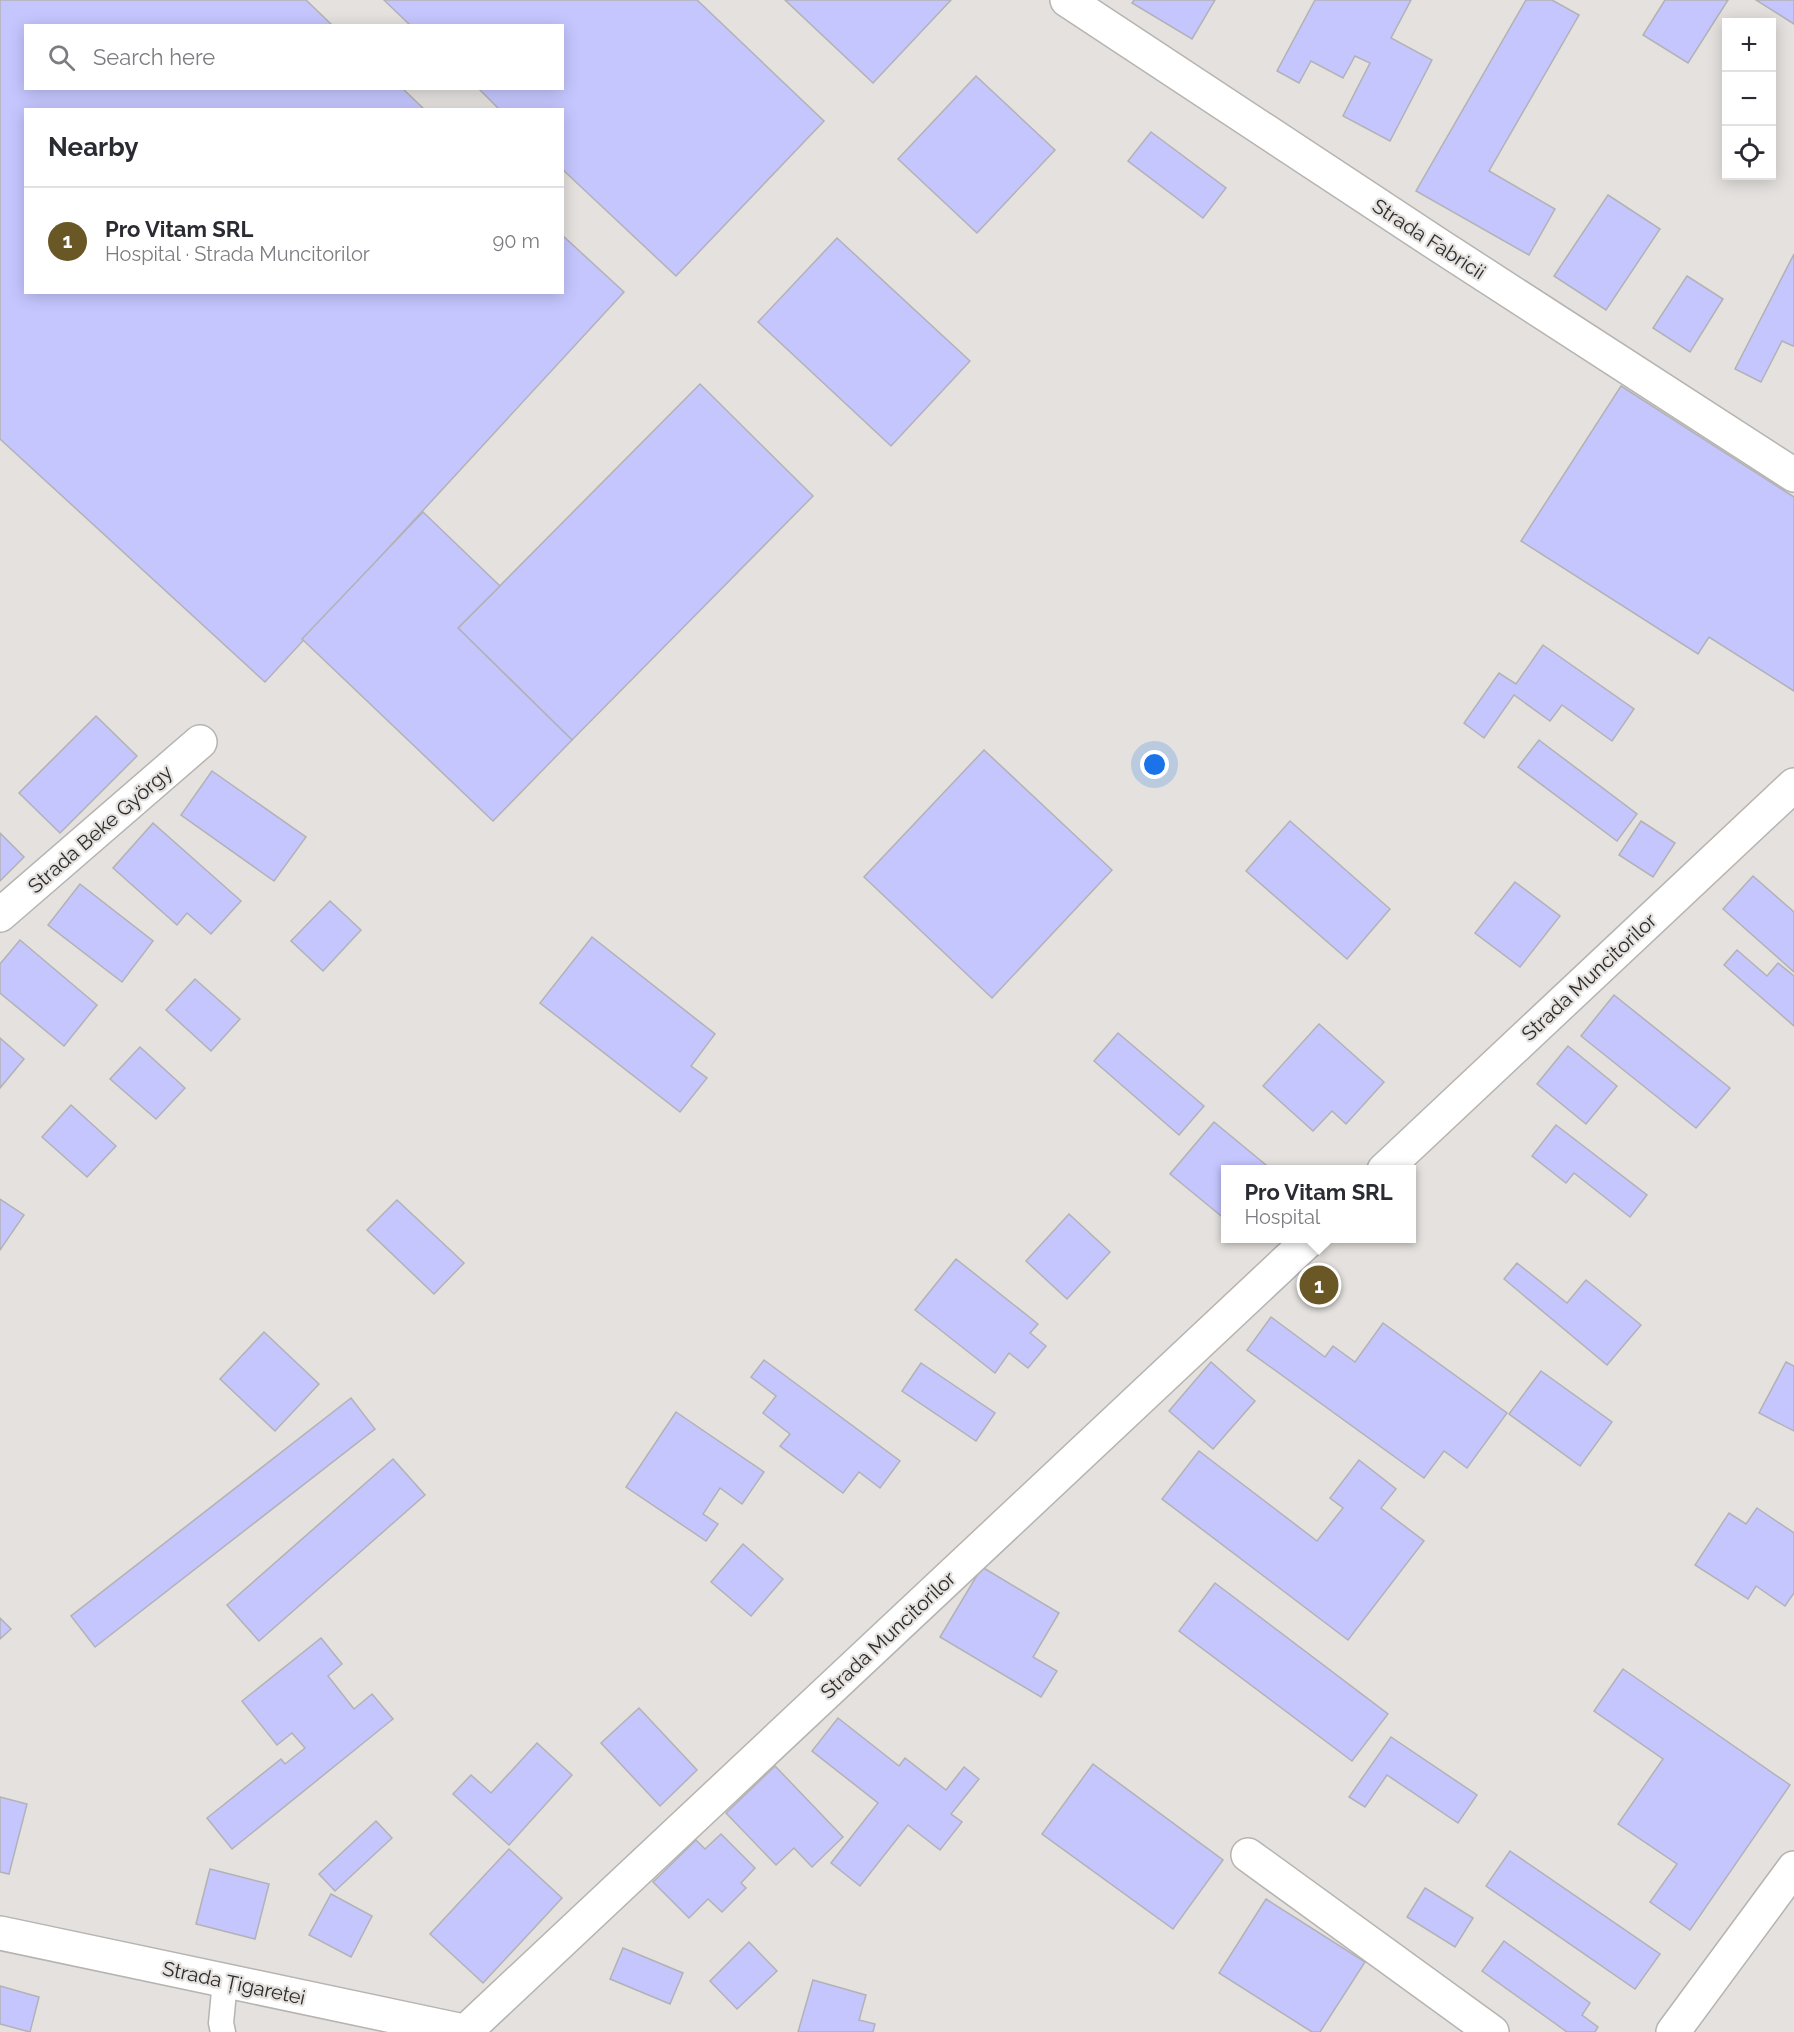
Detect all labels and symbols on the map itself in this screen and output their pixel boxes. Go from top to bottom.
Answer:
street label: Strada Fabricii [1368,194,1490,284]
your location [1140,750,1169,779]
street label: Strada Beke György [23,760,177,898]
street label: Strada Muncitorilor [1517,908,1661,1046]
pin: 1 [1300,1262,1338,1308]
street label: Strada Muncitorilor [816,1566,960,1704]
street label: Strada Țigaretei [160,1956,308,2010]

